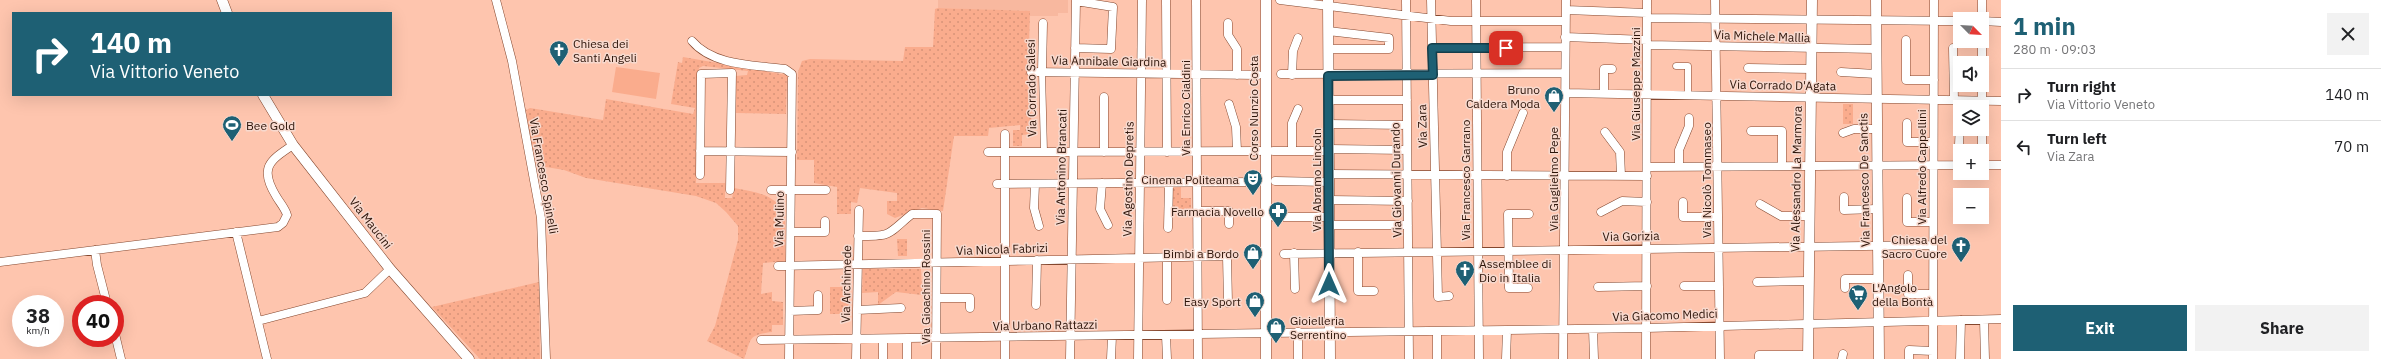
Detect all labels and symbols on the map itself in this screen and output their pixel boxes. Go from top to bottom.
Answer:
north arrow [1953,12,1989,48]
street label: Via Giuseppe Mazzini [1628,27,1643,141]
street label: Via Michele Mallia [1714,27,1811,45]
pin [1489,31,1523,65]
place label: Chiesa dei Santi Angeli [573,36,637,65]
church icon: Chiesa dei Santi Angeli [548,39,570,67]
street label: Via Corrado Salesi [1023,39,1039,137]
street label: Via Annibale Giardina [1051,52,1167,70]
street label: Corso Nunzio Costa [1246,55,1261,160]
street label: Via Enrico Cialdini [1178,60,1193,156]
street label: Via Corrado D'Agata [1730,77,1837,93]
place label: Bruno Caldera Moda [1466,82,1541,111]
shop icon: Bruno Caldera Moda [1543,85,1565,113]
street label: Via Zara [1414,103,1430,148]
street label: Via Alessandro La Marmora [1787,105,1805,252]
street label: Via Antonino Brancati [1052,109,1070,225]
street label: Via Alfredo Cappellini [1914,109,1929,225]
street label: Via Francesco De Sanctis [1855,113,1873,247]
sports icon: Bee Gold [221,114,243,142]
street label: Via Francesco Spinelli [526,117,562,235]
place label: Bee Gold [246,118,295,133]
street label: Via Francesco Garrano [1458,119,1473,240]
street label: Via Agostino Depretis [1119,121,1137,237]
street label: Via Giovanni Durando [1387,122,1405,238]
street label: Via Nicolò Tommaseo [1699,122,1714,238]
street label: Via Guglielmo Pepe [1546,126,1561,231]
street label: Via Abramo Lincoln [1309,128,1324,232]
theatre icon: Cinema Politeama [1242,168,1264,196]
place label: Cinema Politeama [1141,172,1240,187]
street label: Via Mulino [771,191,787,247]
street label: Via Maucini [346,194,396,252]
pharmacy icon: Farmacia Novello [1267,200,1289,228]
place label: Farmacia Novello [1171,204,1264,219]
street label: Via Gorizia [1602,228,1660,244]
street label: Via Gioachino Rossini [918,230,933,344]
place label: Chiesa del Sacro Cuore [1882,232,1947,261]
church icon: Chiesa del Sacro Cuore [1950,235,1972,263]
street label: Via Nicola Fabrizi [956,240,1048,258]
shop icon: Bimbi a Bordo [1242,242,1264,270]
street label: Via Archimede [838,244,854,323]
place label: Bimbi a Bordo [1163,246,1239,261]
place label: Assemblee di Dio in Italia [1479,256,1552,285]
church icon: Assemblee di Dio in Italia [1454,259,1476,287]
position arrow [1308,263,1350,305]
place label: L'Angolo della Bontà [1872,280,1934,309]
supermarket icon: L'Angolo della Bontà [1847,283,1869,311]
shop icon: Easy Sport [1244,290,1266,318]
place label: Easy Sport [1184,294,1241,309]
speed limit sign: 40 [72,295,124,347]
street label: Via Giacomo Medici [1612,306,1718,324]
place label: Gioielleria Serrentino [1290,313,1347,342]
shop icon: Gioielleria Serrentino [1265,316,1287,344]
street label: Via Urbano Rattazzi [993,317,1097,333]

